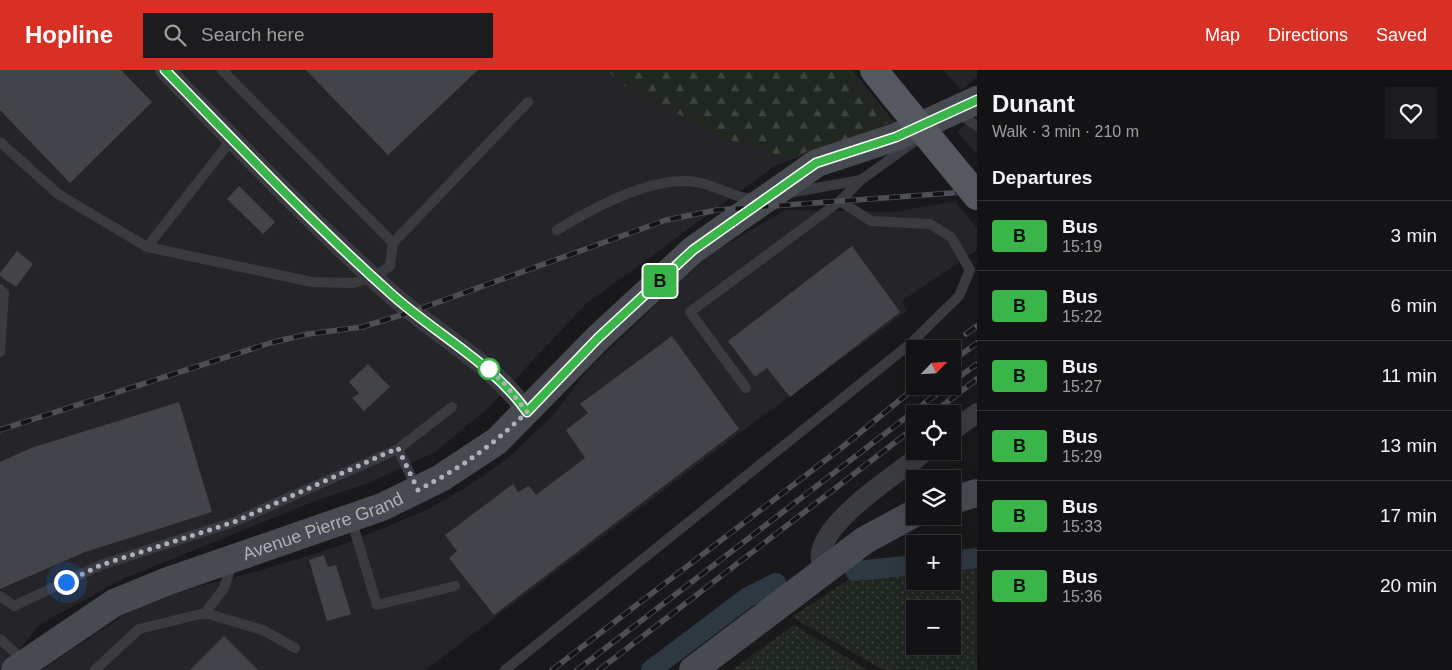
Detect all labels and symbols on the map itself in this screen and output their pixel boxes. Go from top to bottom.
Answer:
line badge: B [644,265,676,297]
north arrow [906,340,961,395]
unlabelled marker [478,358,500,380]
street label: Avenue Pierre Grand [240,488,406,564]
your location [54,570,79,595]

